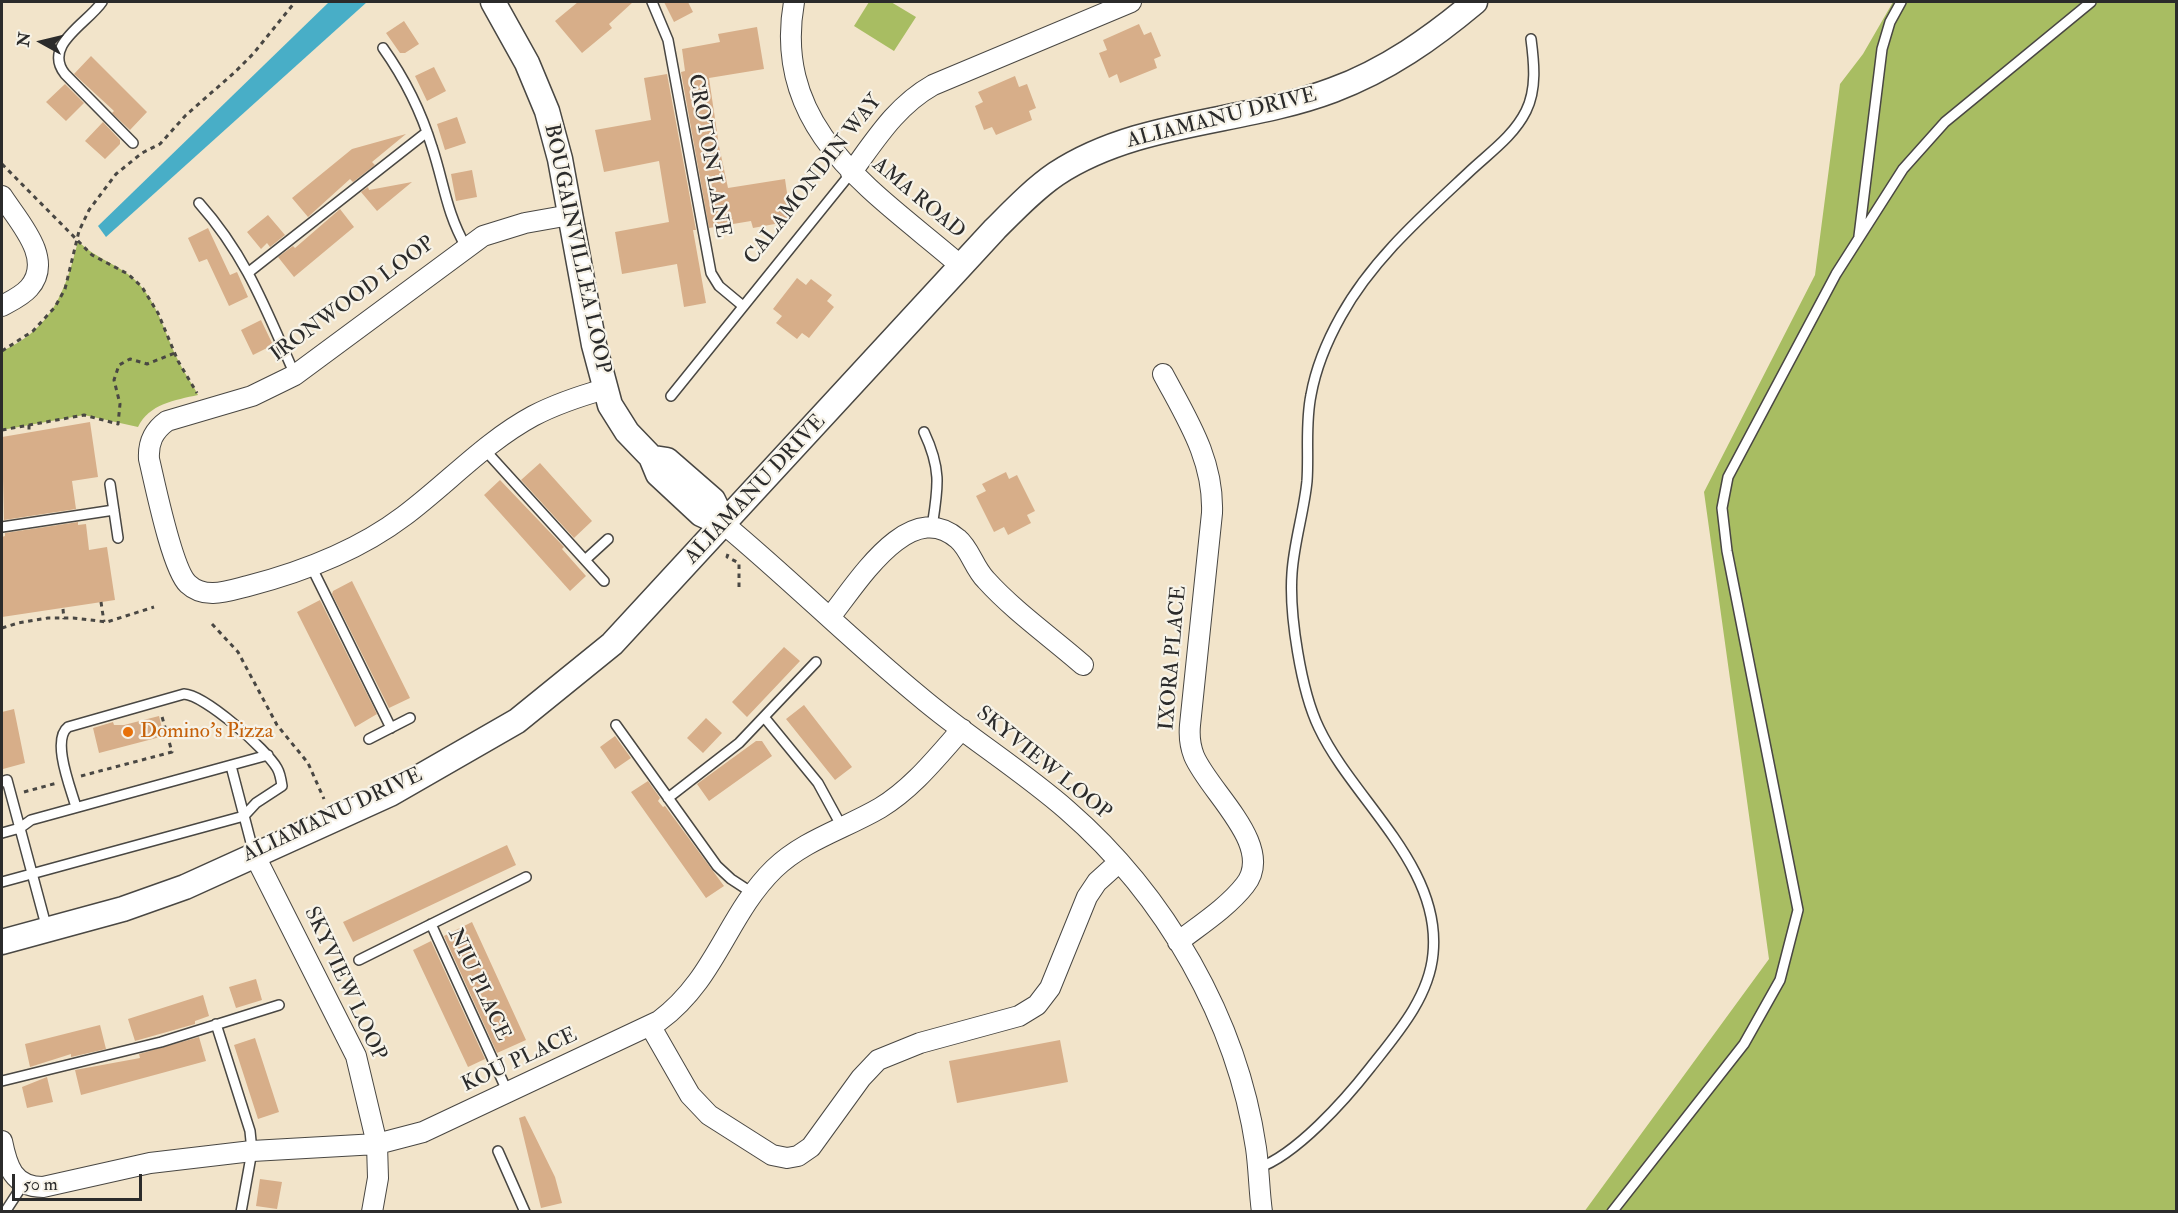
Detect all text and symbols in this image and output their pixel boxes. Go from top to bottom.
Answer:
north arrow [12,12,72,72]
text: N [13,31,35,48]
street label: CROTON LANE [681,72,735,240]
street label: ALIAMANU DRIVE [1124,83,1320,155]
street label: CALAMONDIN WAY [740,90,888,270]
street label: BOUGAINVILLEA LOOP [537,122,615,376]
street label: AMA ROAD [867,153,969,245]
street label: IRONWOOD LOOP [266,232,440,368]
street label: ALIAMANU DRIVE [680,410,832,570]
street label: IXORA PLACE [1155,585,1193,731]
street label: SKYVIEW LOOP [970,702,1116,826]
place label: Domino's Pizza [140,719,273,745]
marker: Domino's Pizza [121,725,135,739]
street label: ALIAMANU DRIVE [239,763,427,869]
street label: SKYVIEW LOOP [297,903,391,1065]
street label: NIU PLACE [441,925,515,1045]
street label: KOU PLACE [458,1023,582,1099]
scale bar [15,1162,146,1200]
text: 50 m [23,1173,58,1196]

